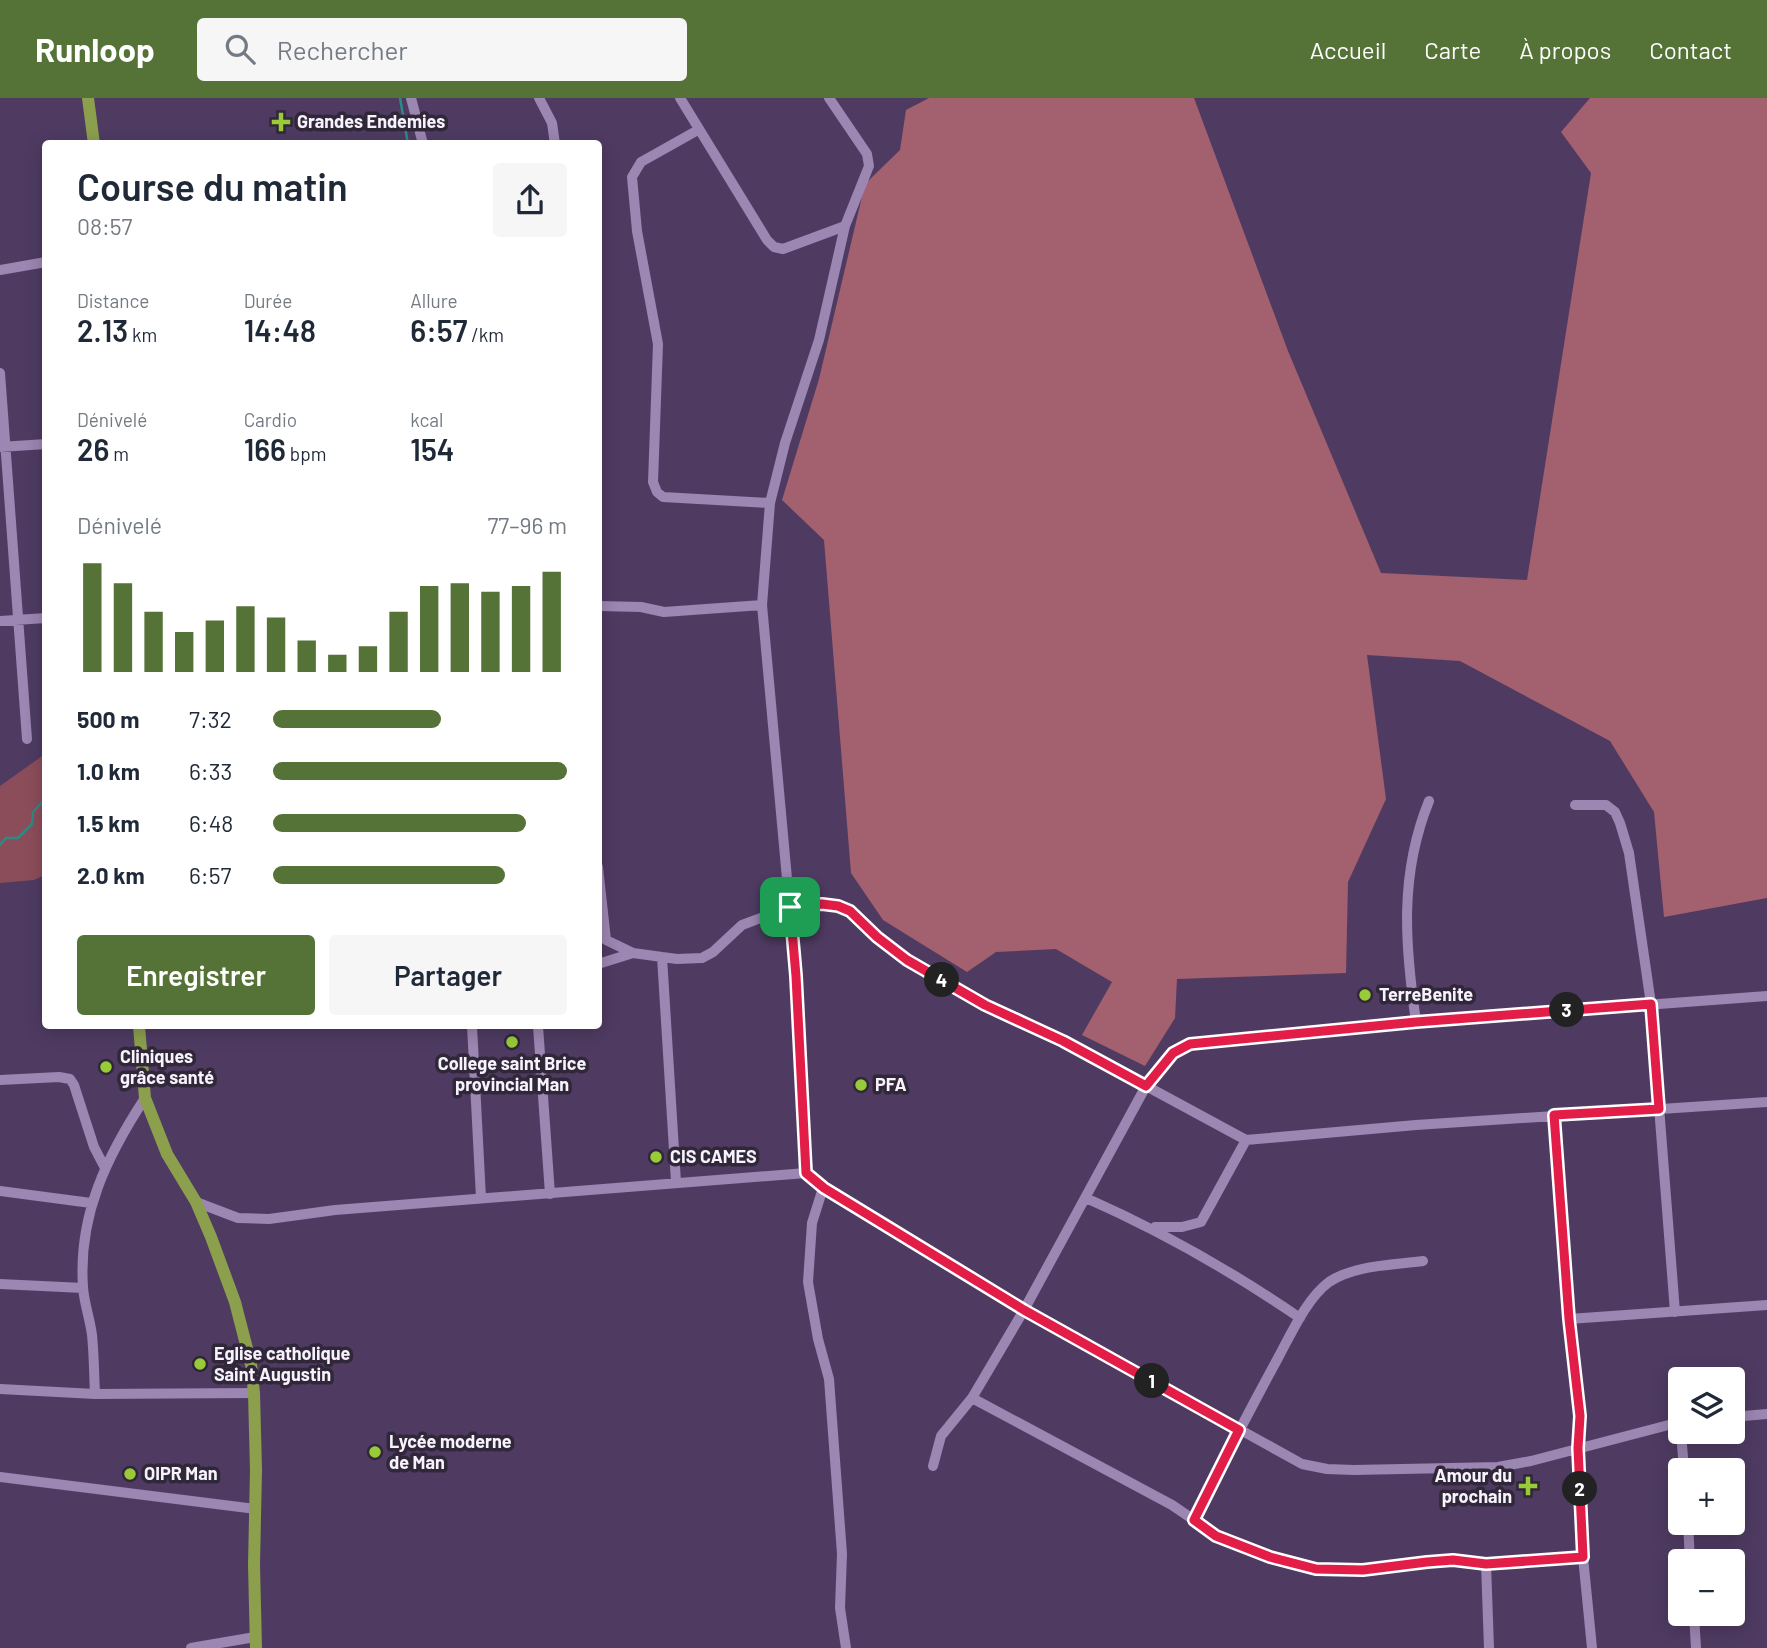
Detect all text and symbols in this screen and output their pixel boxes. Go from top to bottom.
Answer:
search box [197,18,687,81]
text: Runloop [35,29,155,69]
icon: search [221,30,259,68]
text: Rechercher [277,34,408,65]
text: Accueil [1310,35,1386,64]
text: Carte [1424,35,1481,64]
text: À propos [1519,35,1611,64]
text: Contact [1649,35,1732,64]
place label: Grandes Endemies [297,110,445,132]
marker: Grandes Endemies [271,112,291,132]
text: Course du matin [77,163,348,209]
button: share [493,163,567,237]
text: 08:57 [77,212,132,240]
text: Distance [77,289,149,312]
text: Durée [244,289,292,312]
text: Allure [410,289,458,312]
text: 2.13 [77,312,128,348]
text: 14:48 [244,312,316,348]
text: 6:57 [410,312,467,348]
text: km [128,323,157,346]
text: /km [467,323,504,346]
text: Dénivelé [77,408,147,431]
text: Cardio [244,408,297,431]
text: kcal [410,408,443,431]
text: 26 [77,431,109,467]
text: 166 [244,431,286,467]
text: 154 [410,431,454,467]
text: m [109,442,129,465]
text: bpm [286,442,326,465]
text: Dénivelé [77,511,162,539]
text: 77–96 m [487,511,567,539]
text: 500 m [77,705,139,733]
text: 7:32 [189,705,232,733]
text: 1.0 km [77,757,140,785]
text: 6:33 [189,757,232,785]
text: 1.5 km [77,809,140,837]
text: 6:48 [189,809,233,837]
text: 2.0 km [77,861,145,889]
text: 6:57 [189,861,231,889]
pin [760,877,820,937]
icon: arrive [771,888,809,926]
button: Enregistrer [77,935,315,1015]
button: Partager [329,935,567,1015]
pin: 4 [925,962,960,998]
text: 4 [936,968,947,991]
place label: TerreBenite [1379,983,1473,1005]
marker: TerreBenite [1357,987,1373,1003]
pin: 3 [1550,992,1584,1028]
text: 3 [1561,998,1572,1021]
marker: College saint Brice provincial Man [504,1034,520,1050]
place label: Cliniques grâce santé [120,1045,214,1088]
place label: College saint Brice provincial Man [438,1052,586,1095]
marker: Cliniques grâce santé [98,1059,114,1075]
place label: PFA [875,1073,907,1095]
marker: PFA [853,1077,869,1093]
place label: CIS CAMES [670,1145,757,1167]
marker: CIS CAMES [648,1149,664,1165]
place label: Eglise catholique Saint Augustin [214,1342,351,1385]
marker: Eglise catholique Saint Augustin [192,1356,208,1372]
pin: 1 [1134,1364,1170,1398]
map controls [1668,1367,1745,1626]
button: layers [1668,1367,1745,1444]
text: 1 [1148,1369,1155,1392]
place label: Lycée moderne de Man [389,1430,512,1473]
marker: Lycée moderne de Man [367,1444,383,1460]
button: + [1668,1458,1745,1535]
place label: OIPR Man [144,1462,218,1484]
place label: Amour du prochain [1435,1464,1512,1507]
marker: OIPR Man [122,1466,138,1482]
pin: 2 [1562,1472,1598,1506]
marker: Amour du prochain [1518,1476,1538,1496]
text: 2 [1574,1477,1585,1500]
button: − [1668,1549,1745,1626]

